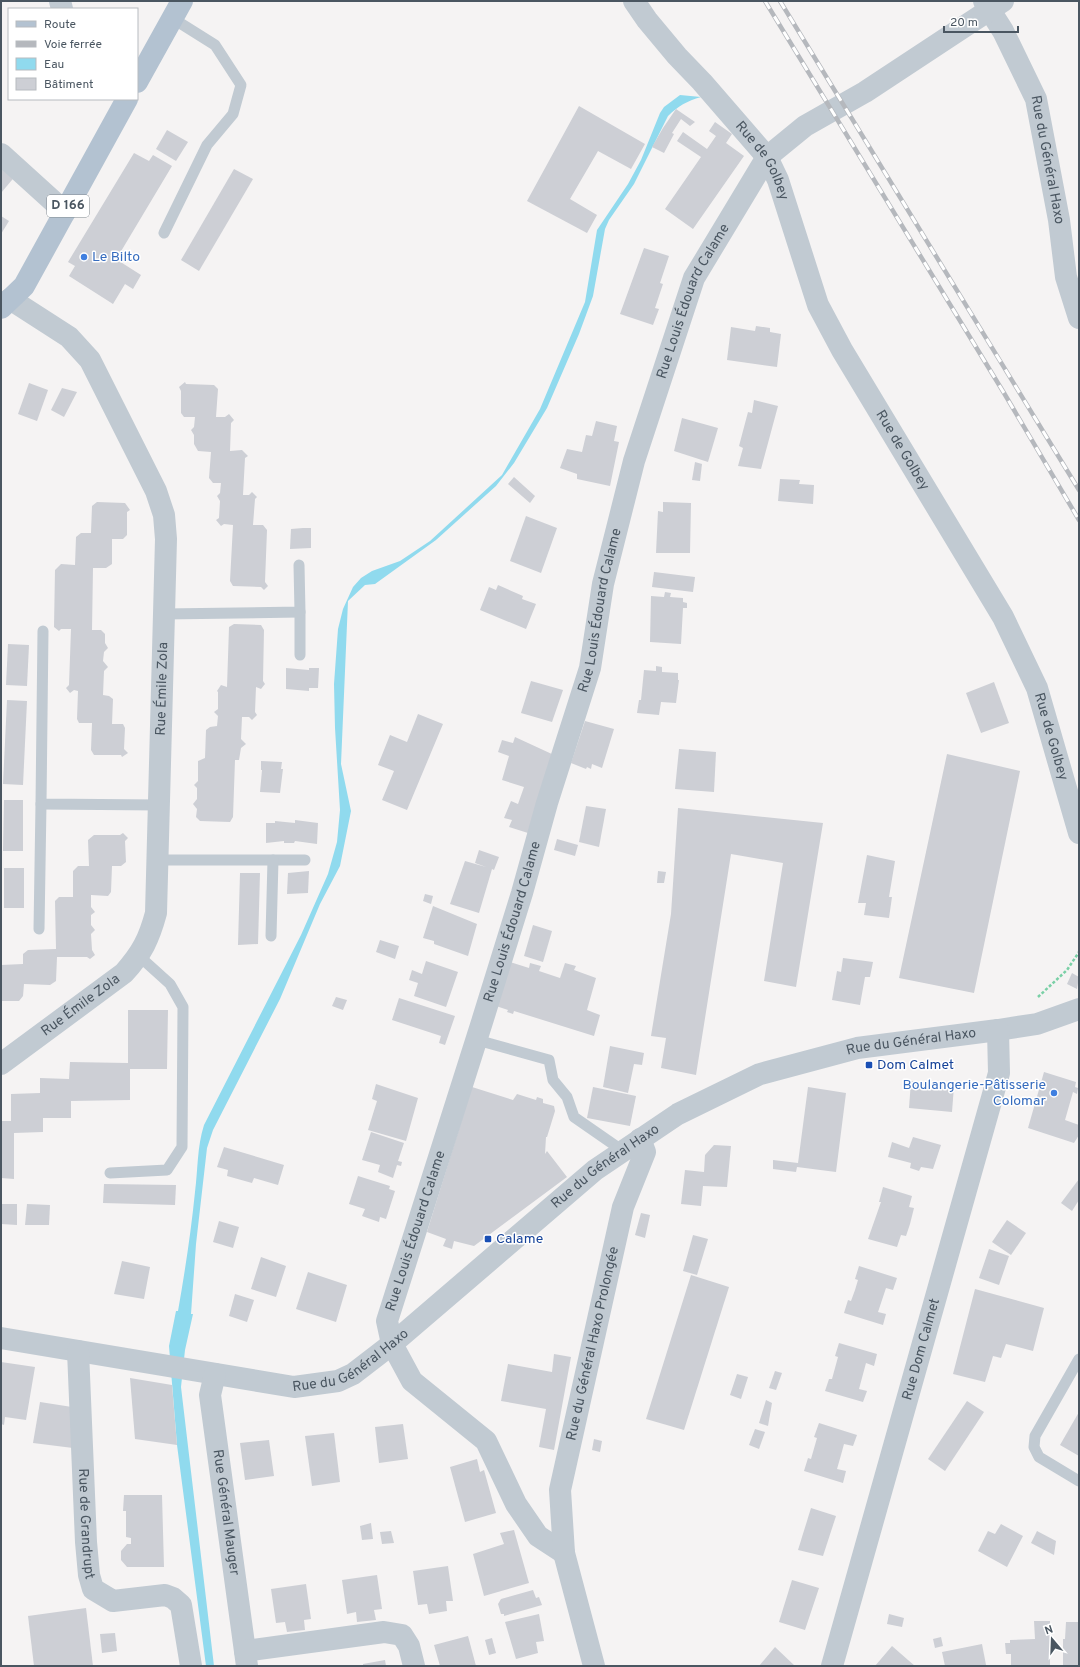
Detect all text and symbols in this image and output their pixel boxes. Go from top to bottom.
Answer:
legend [8,8,138,100]
scale bar [944,8,1018,34]
text: 20 m [950,15,978,31]
text: Route [44,17,76,33]
text: Voie ferrée [44,37,102,53]
text: Eau [44,57,64,73]
text: Bâtiment [44,77,94,93]
street label: Rue du Général Haxo [1027,94,1068,225]
street label: Rue de Golbey [732,118,792,202]
road number: D 166 [47,195,89,217]
street label: Rue Louis Édouard Calame [653,221,733,381]
place label: Le Bilto [92,249,140,266]
marker: Le Bilto [79,252,89,262]
street label: Rue de Golbey [872,407,933,493]
street label: Rue Louis Édouard Calame [574,526,625,695]
street label: Rue Émile Zola [152,642,172,736]
street label: Rue de Golbey [1030,691,1072,782]
street label: Rue Louis Édouard Calame [480,839,544,1004]
street label: Rue Émile Zola [38,970,123,1040]
street label: Rue du Général Haxo [844,1024,977,1059]
place label: Dom Calmet [877,1057,954,1074]
marker: Dom Calmet [864,1060,874,1070]
place label: Boulangerie-Pâtisserie Colomar [903,1077,1047,1110]
marker: Boulangerie-Pâtisserie Colomar [1049,1088,1059,1098]
street label: Rue du Général Haxo [548,1120,663,1212]
street label: Rue Louis Édouard Calame [382,1149,449,1313]
place label: Calame [496,1231,543,1248]
marker: Calame [483,1234,493,1244]
street label: Rue du Général Haxo Prolongée [563,1245,622,1442]
street label: Rue Dom Calmet [899,1296,944,1402]
street label: Rue du Général Haxo [291,1325,412,1396]
street label: Rue Général Mauger [209,1448,243,1577]
street label: Rue de Grandrupt [74,1468,98,1581]
north arrow [1032,1619,1072,1659]
text: N [1043,1623,1055,1638]

